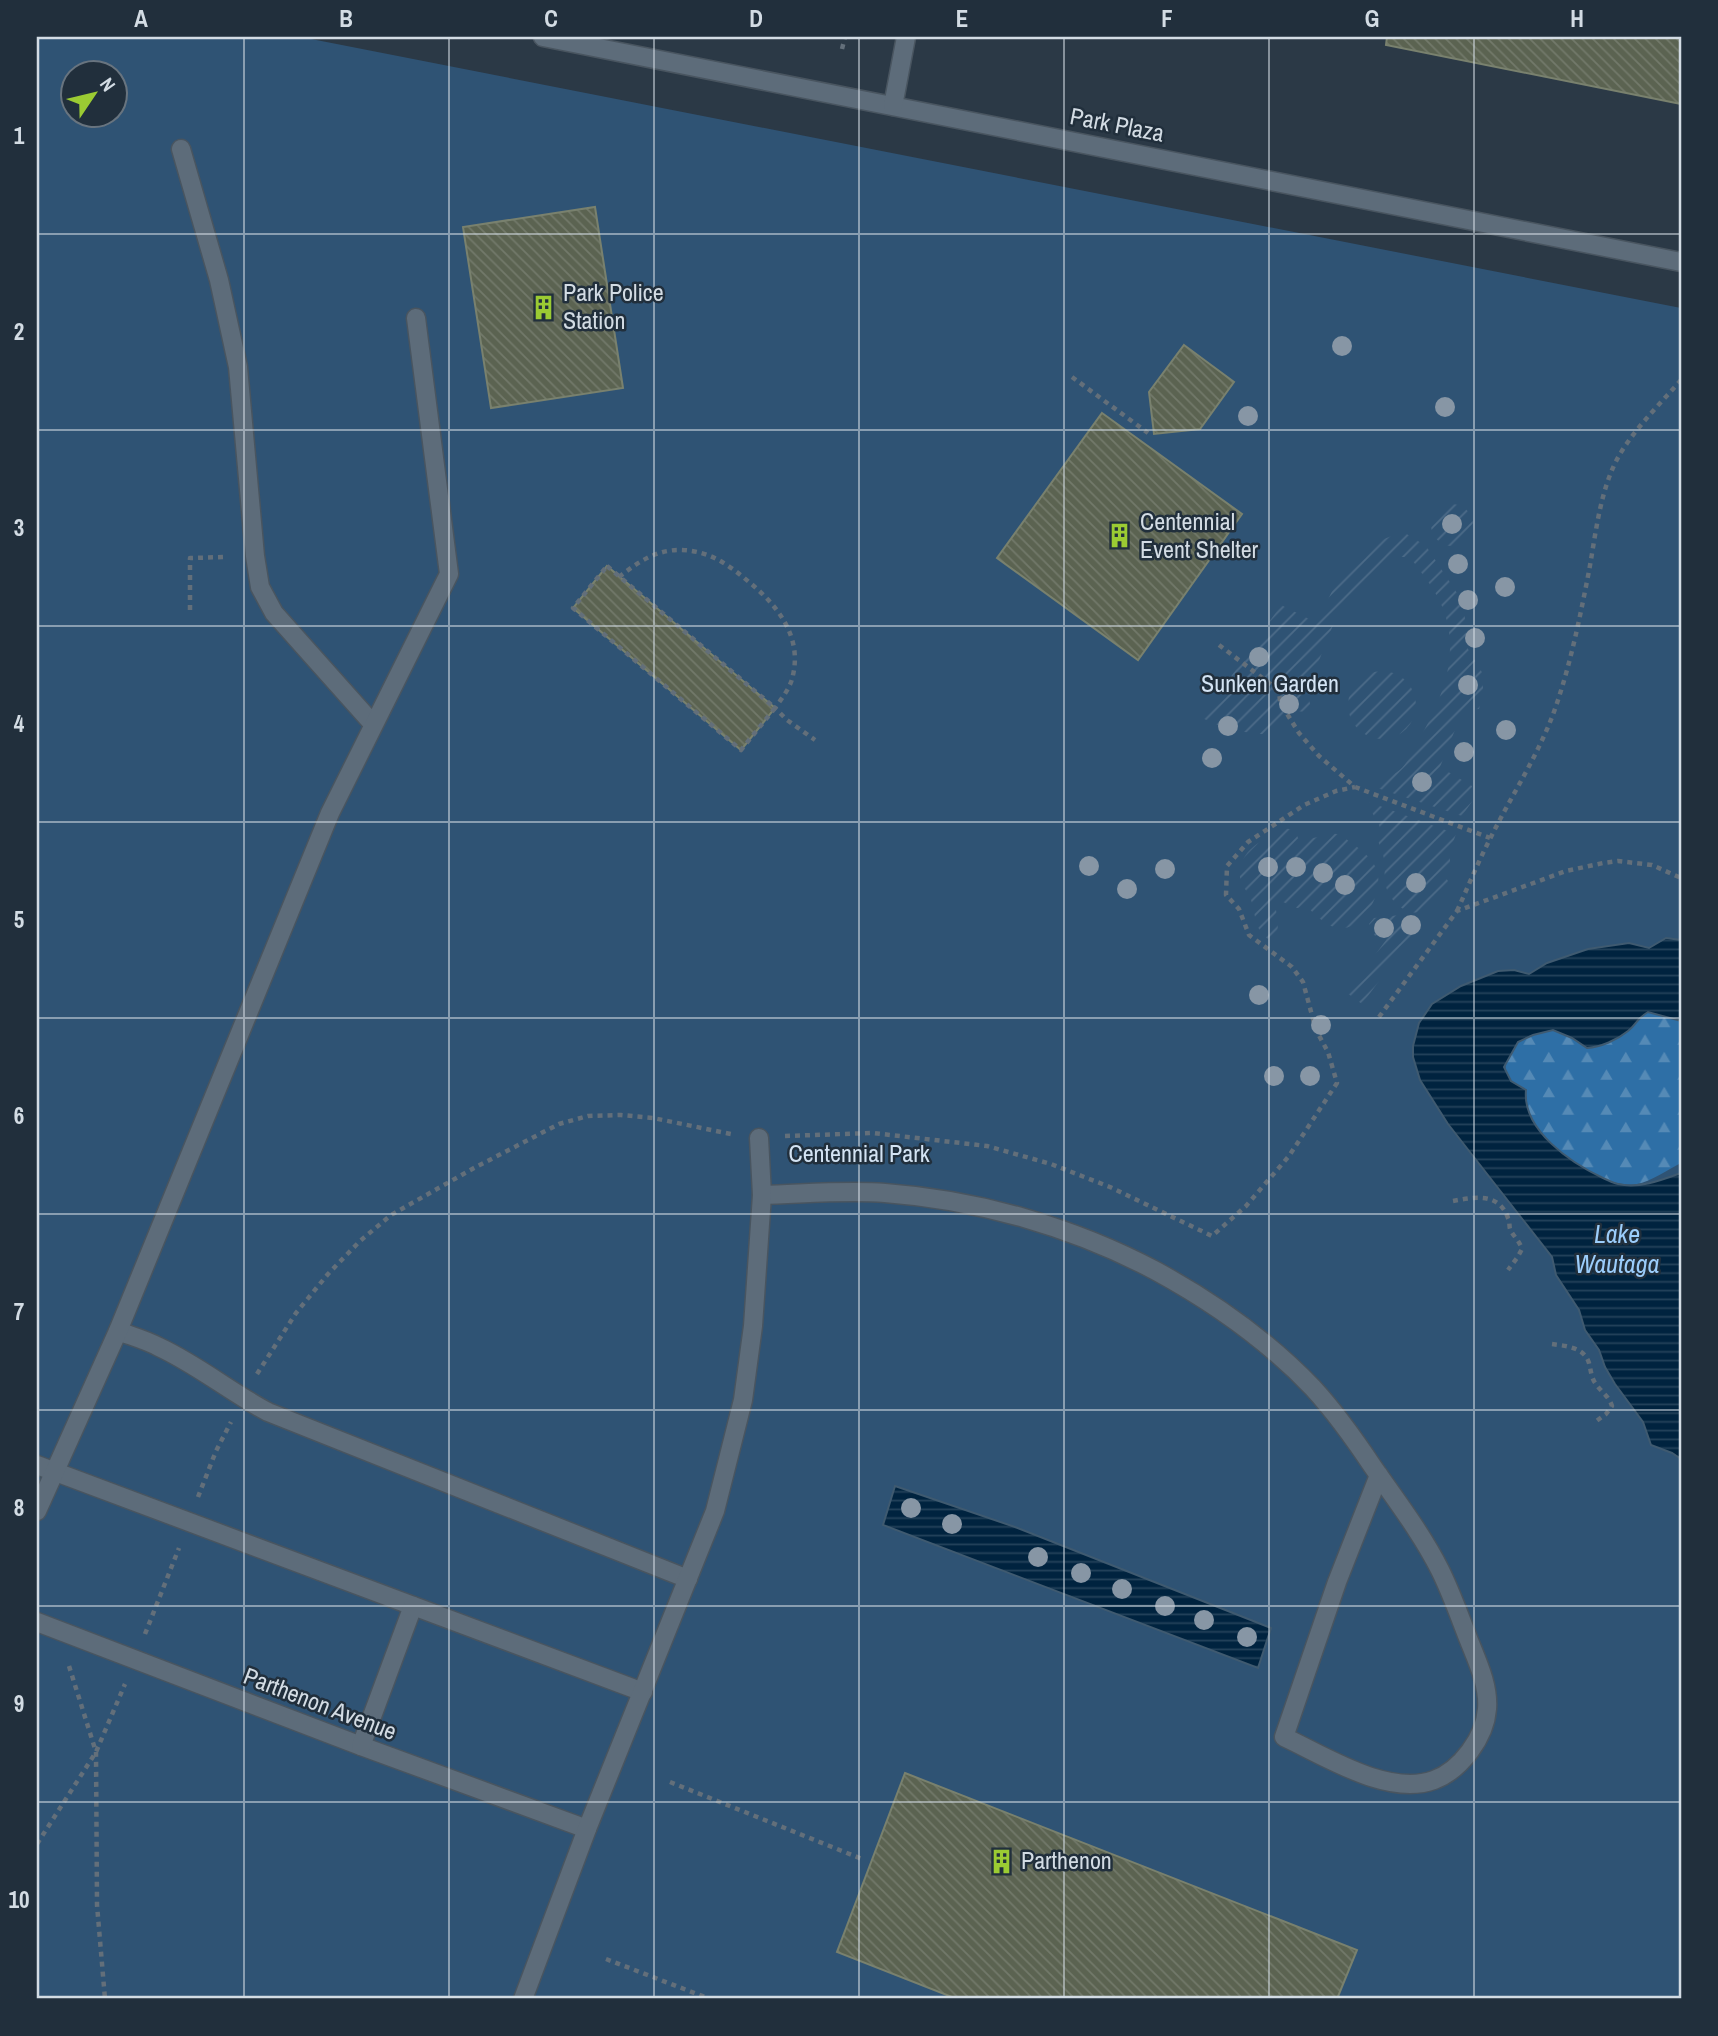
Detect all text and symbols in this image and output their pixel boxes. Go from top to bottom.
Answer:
text: A [134,3,148,34]
text: B [339,3,353,34]
text: C [544,3,558,34]
text: D [749,3,763,34]
text: E [956,3,968,34]
text: F [1161,3,1173,34]
text: G [1365,3,1379,34]
text: H [1570,3,1584,34]
north arrow [60,60,130,130]
text: N [94,72,122,96]
street label: Park Plaza [1067,99,1167,149]
text: 1 [14,120,25,151]
place label: Park Police Station [563,276,664,336]
building icon: Park Police Station [529,293,557,321]
text: 2 [14,316,24,347]
place label: Centennial Event Shelter [1140,505,1259,565]
text: 3 [14,512,24,543]
building icon: Centennial Event Shelter [1106,522,1134,550]
park label: Sunken Garden [1201,667,1339,699]
text: 4 [14,708,25,739]
text: 5 [14,904,24,935]
text: 6 [14,1100,24,1131]
park label: Centennial Park [788,1137,930,1169]
water label: Lake Wautaga [1575,1216,1660,1281]
text: 7 [14,1296,24,1327]
text: 8 [14,1492,24,1523]
street label: Parthenon Avenue [239,1659,402,1747]
text: 9 [14,1688,24,1719]
place label: Parthenon [1021,1844,1112,1876]
building icon: Parthenon [987,1847,1015,1875]
text: 10 [9,1884,29,1915]

